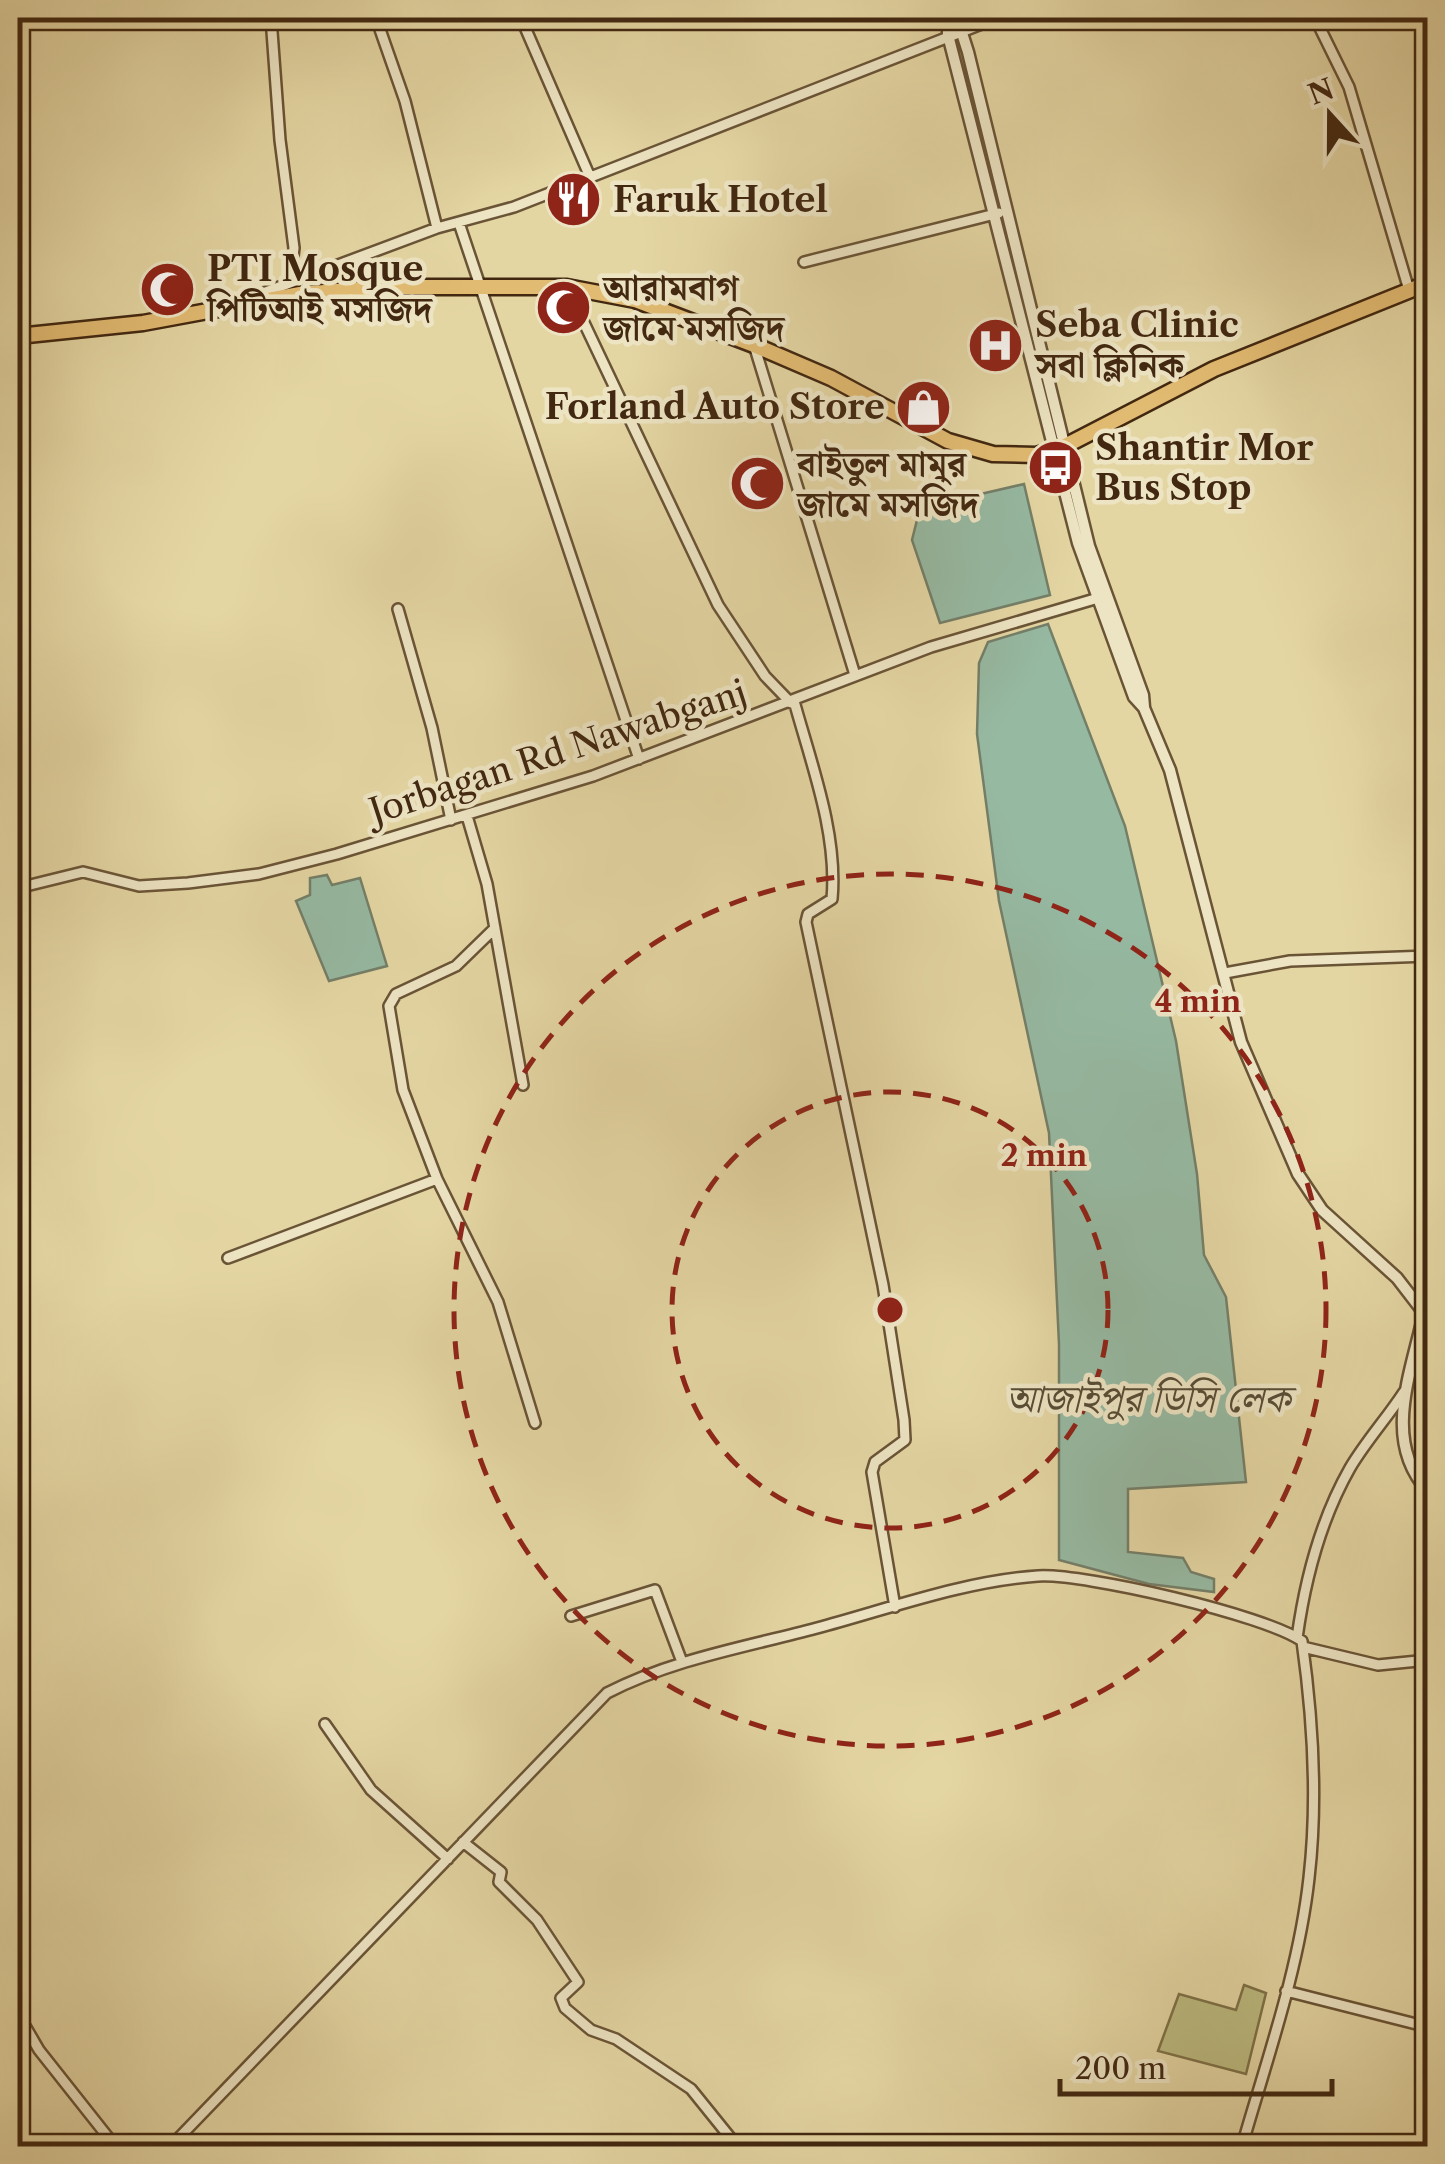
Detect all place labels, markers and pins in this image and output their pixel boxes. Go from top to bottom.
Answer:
restaurant icon: Faruk Hotel [544,170,604,230]
place label: Faruk Hotel [613,178,828,221]
place label: PTI Mosque পিটিআই মসজিদ [205,247,434,330]
mosque icon: PTI Mosque পিটিআই মসজিদ [138,259,198,319]
place label: আরামবাগ জামে মসজিদ [601,266,786,349]
mosque icon: আরামবাগ জামে মসজিদ [534,278,594,338]
place label: Seba Clinic সবা ক্লিনিক [1033,303,1238,386]
hospital icon: Seba Clinic সবা ক্লিনিক [966,315,1026,375]
shop icon: Forland Auto Store [894,377,954,437]
place label: Forland Auto Store [545,385,885,428]
place label: Shantir Mor Bus Stop [1095,426,1313,509]
bus stop icon: Shantir Mor Bus Stop [1026,438,1086,498]
place label: বাইতুল মামুর জামে মসজিদ [795,442,980,525]
mosque icon: বাইতুল মামুর জামে মসজিদ [728,454,788,514]
centre of rings [872,1292,908,1328]

